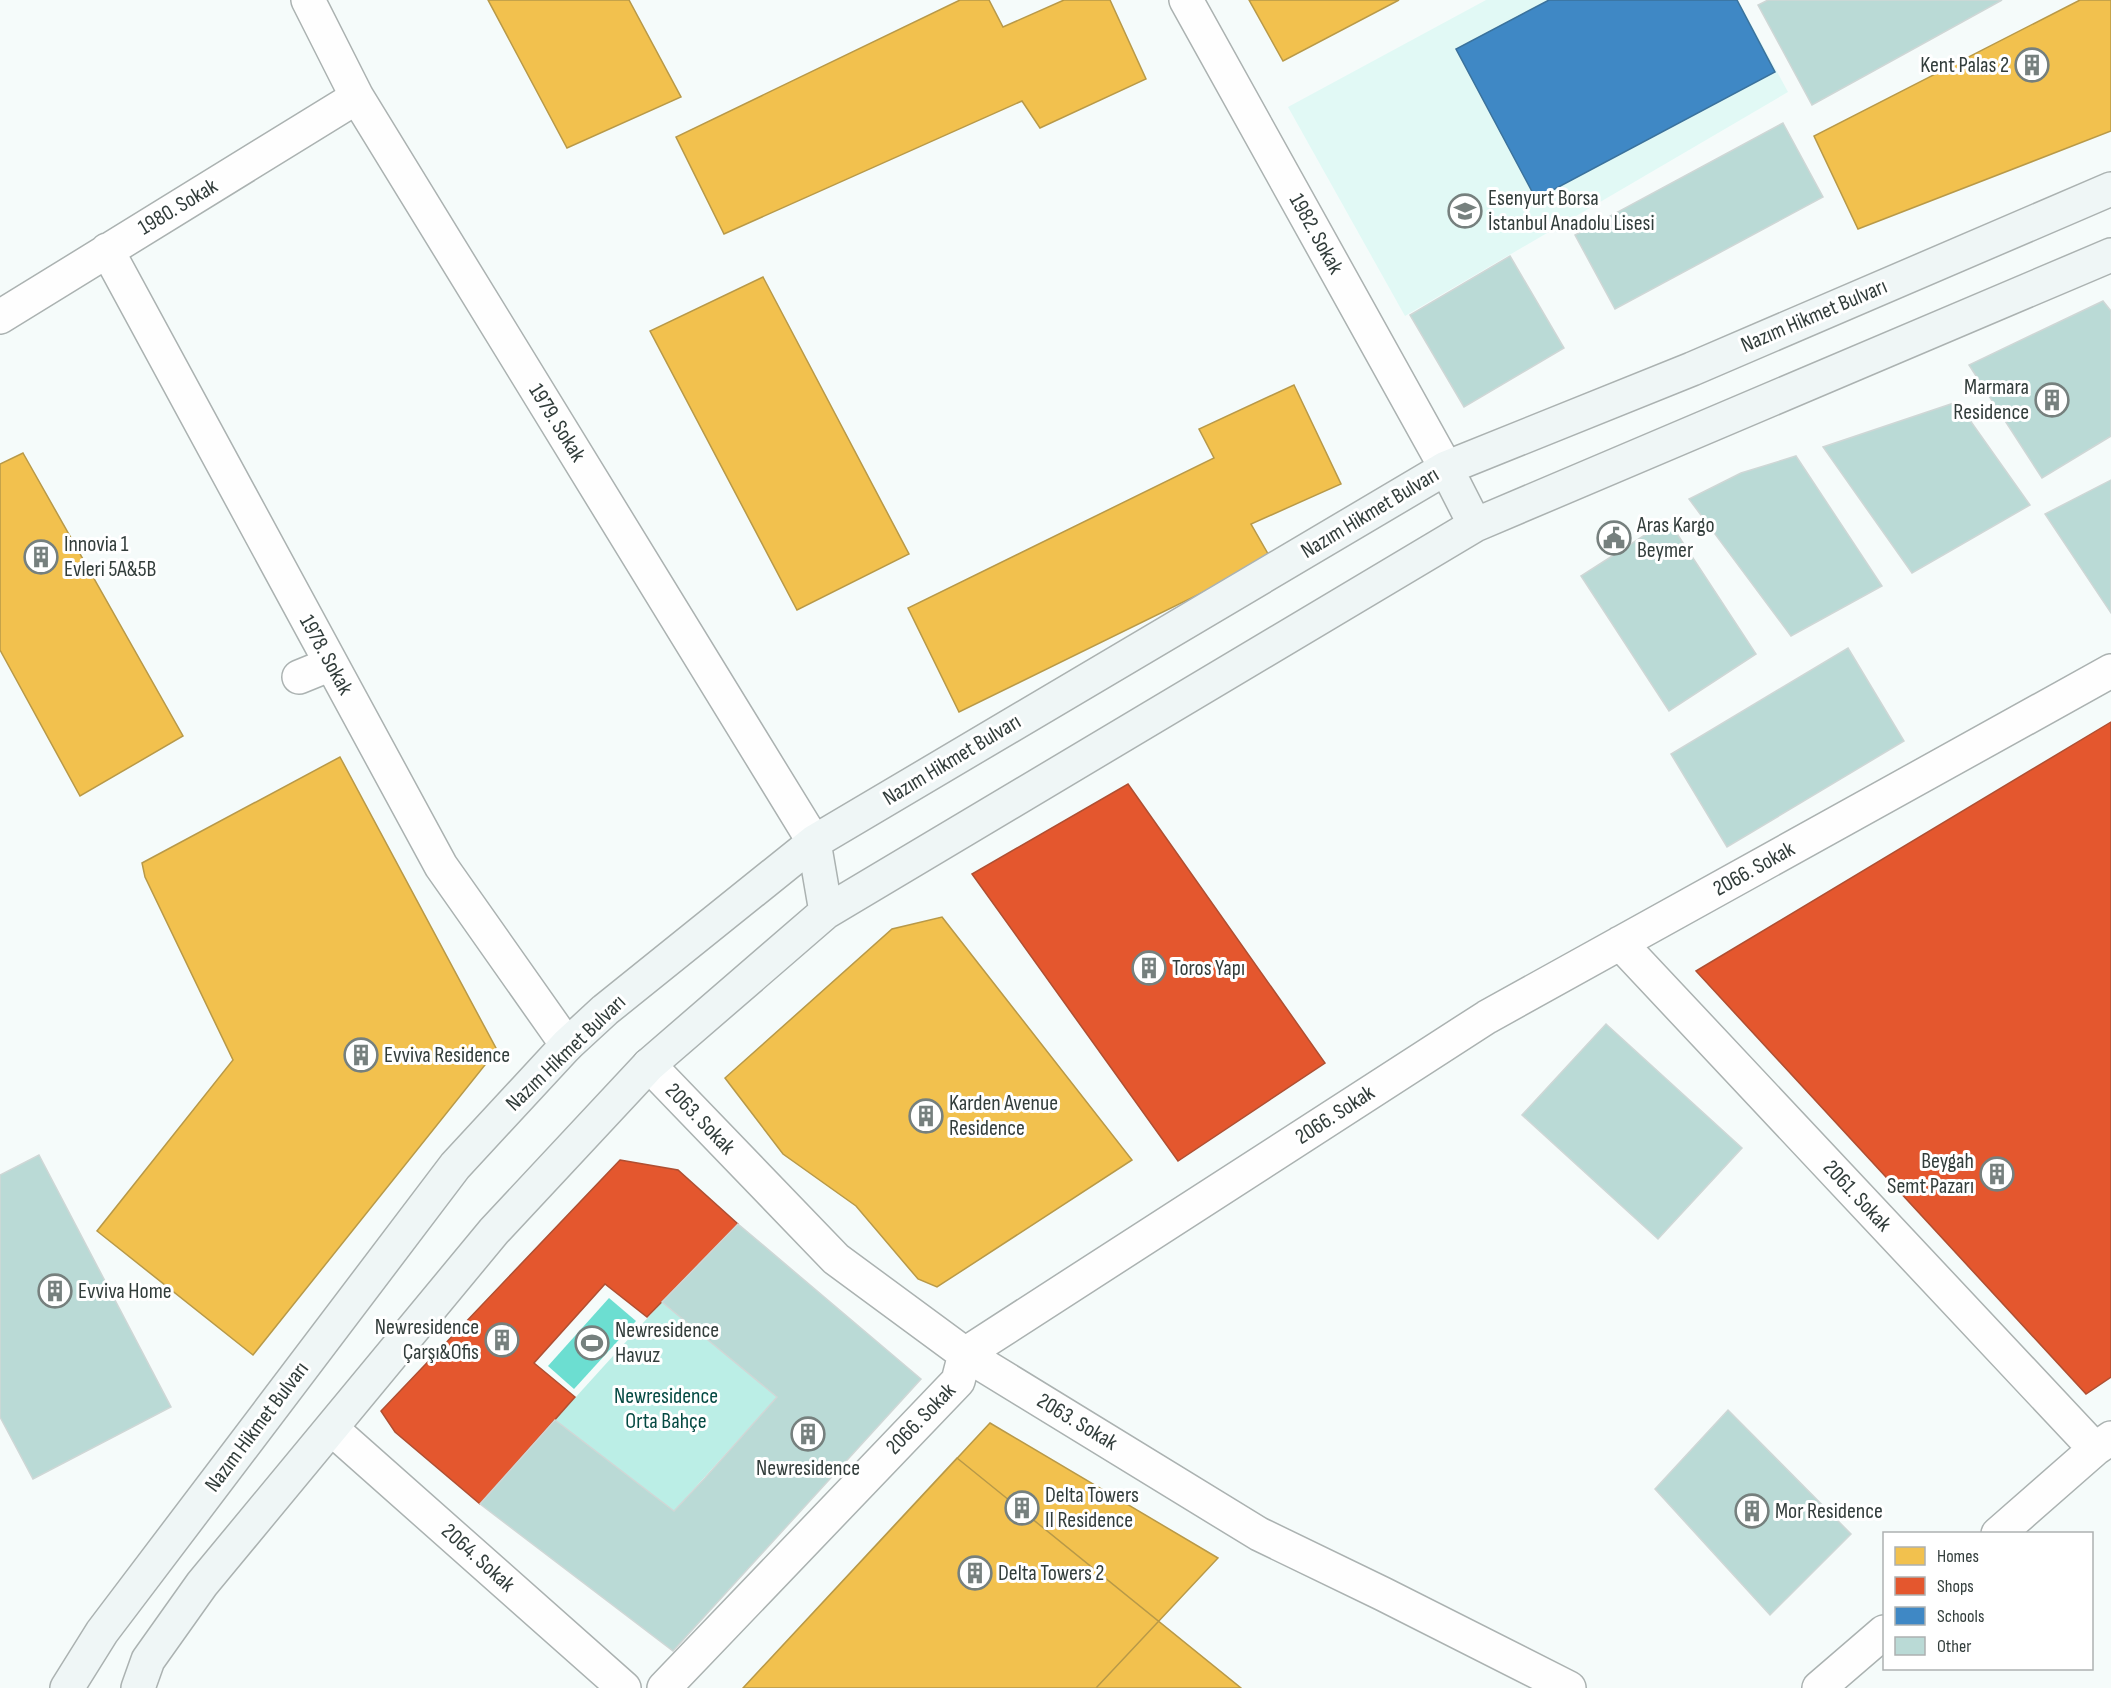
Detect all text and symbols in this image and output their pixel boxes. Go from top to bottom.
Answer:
building icon: Kent Palas 2 [2014,47,2050,83]
place label: Kent Palas 2 [1920,52,2009,79]
street label: 1980. Sokak [133,173,223,241]
place label: Esenyurt Borsa İstanbul Anadolu Lisesi [1488,185,1655,237]
street label: 1982. Sokak [1283,189,1349,280]
school or university icon: Esenyurt Borsa İstanbul Anadolu Lisesi [1447,193,1483,229]
street label: Nazım Hikmet Bulvarı [1737,273,1891,359]
place label: Marmara Residence [1953,374,2029,426]
street label: 1979. Sokak [523,379,592,468]
building icon: Marmara Residence [2034,382,2070,418]
street label: Nazım Hikmet Bulvarı [1296,461,1444,565]
place label: Aras Kargo Beymer [1636,512,1715,564]
public building icon: Aras Kargo Beymer [1596,520,1632,556]
place label: Innovia 1 Evleri 5A&5B [64,531,156,583]
building icon: Innovia 1 Evleri 5A&5B [23,539,59,575]
street label: 1978. Sokak [293,610,359,700]
street label: Nazım Hikmet Bulvarı [878,708,1026,812]
street label: 2066. Sokak [1708,835,1800,902]
building icon: Toros Yapı [1131,950,1167,986]
place label: Toros Yapı [1172,955,1245,982]
street label: Nazım Hikmet Bulvarı [500,989,632,1117]
building icon: Evviva Residence [343,1037,379,1073]
place label: Evviva Residence [384,1042,510,1069]
street label: 2063. Sokak [659,1078,741,1161]
street label: 2066. Sokak [1290,1079,1380,1151]
place label: Karden Avenue Residence [949,1090,1058,1142]
building icon: Karden Avenue Residence [908,1098,944,1134]
place label: Beygah Semt Pazarı [1887,1148,1974,1200]
street label: 2061. Sokak [1817,1154,1897,1238]
building icon: Beygah Semt Pazarı [1979,1156,2015,1192]
building icon: Evviva Home [37,1273,73,1309]
place label: Evviva Home [78,1278,172,1305]
place label: Newresidence Çarşı&Ofis [375,1314,479,1366]
place label: Newresidence Havuz [615,1317,719,1369]
building icon: Newresidence Çarşı&Ofis [484,1322,520,1358]
sports icon: Newresidence Havuz [574,1325,610,1361]
street label: Nazım Hikmet Bulvarı [199,1356,315,1498]
street label: 2066. Sokak [880,1377,962,1460]
park label: Newresidence Orta Bahçe [614,1383,718,1435]
street label: 2063. Sokak [1032,1387,1123,1457]
building icon: Newresidence [790,1416,826,1452]
place label: Newresidence [756,1455,860,1482]
place label: Delta Towers II Residence [1045,1482,1139,1534]
building icon: Delta Towers II Residence [1004,1490,1040,1526]
building icon: Mor Residence [1734,1493,1770,1529]
place label: Mor Residence [1775,1498,1883,1525]
street label: 2064. Sokak [436,1518,521,1598]
legend [1883,1532,2093,1670]
text: Homes [1937,1546,1979,1567]
building icon: Delta Towers 2 [957,1555,993,1591]
place label: Delta Towers 2 [998,1560,1104,1587]
text: Shops [1937,1576,1974,1597]
text: Schools [1937,1606,1984,1627]
text: Other [1937,1636,1971,1657]

